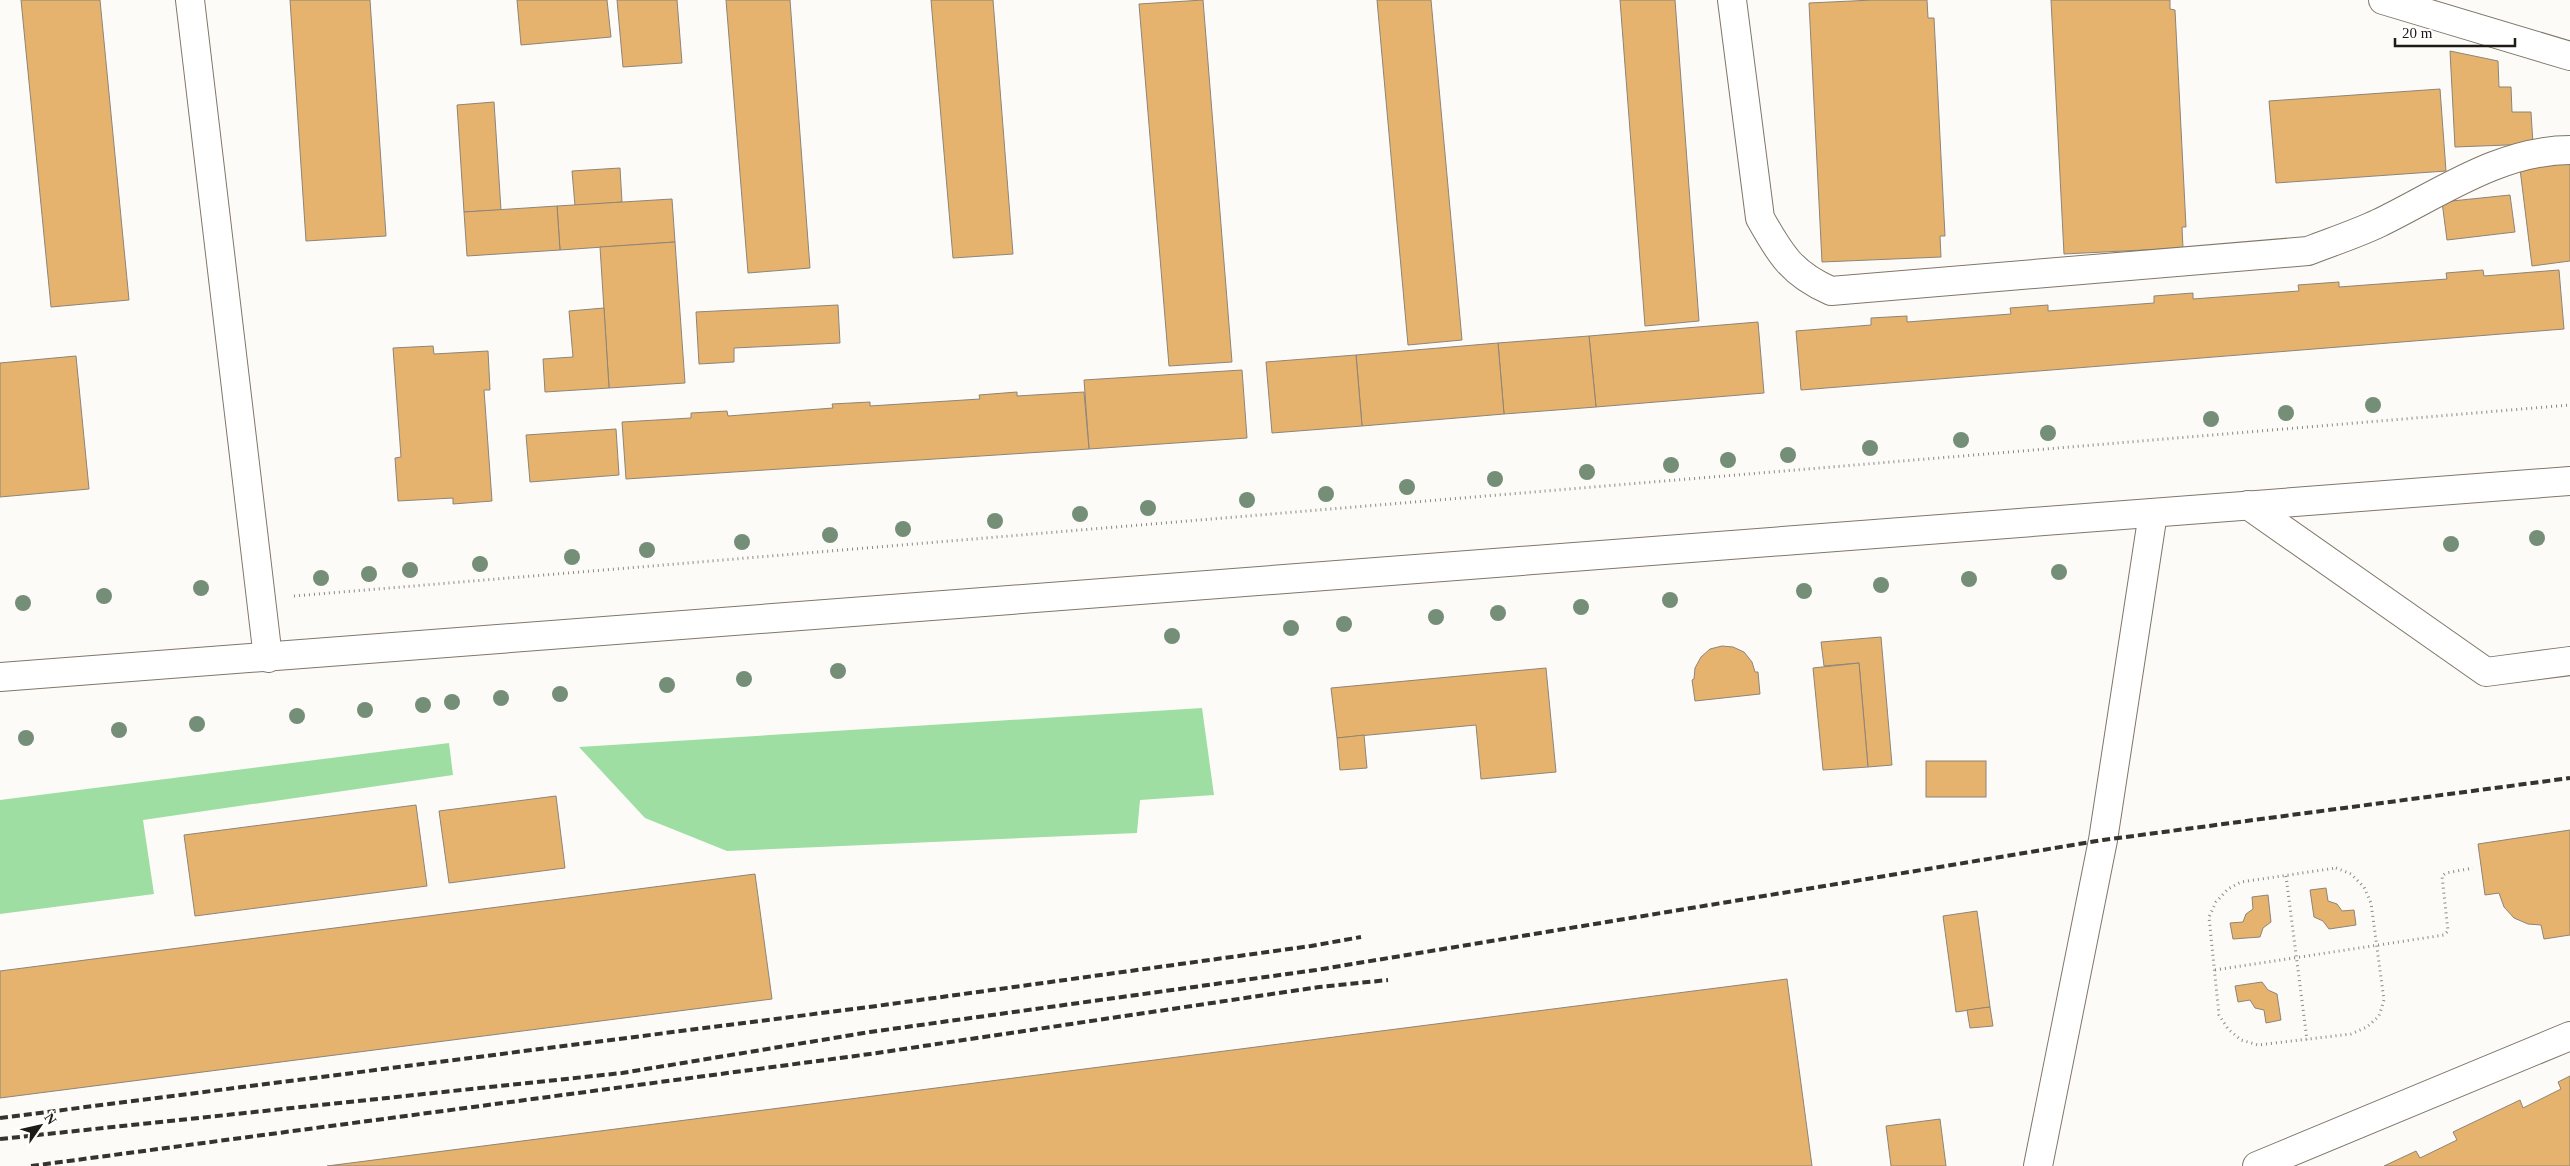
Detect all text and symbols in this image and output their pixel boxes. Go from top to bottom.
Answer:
scale bar [2395,15,2515,47]
text: 20 m [2402,25,2433,41]
north arrow [15,1101,65,1151]
text: N [41,1111,59,1127]

